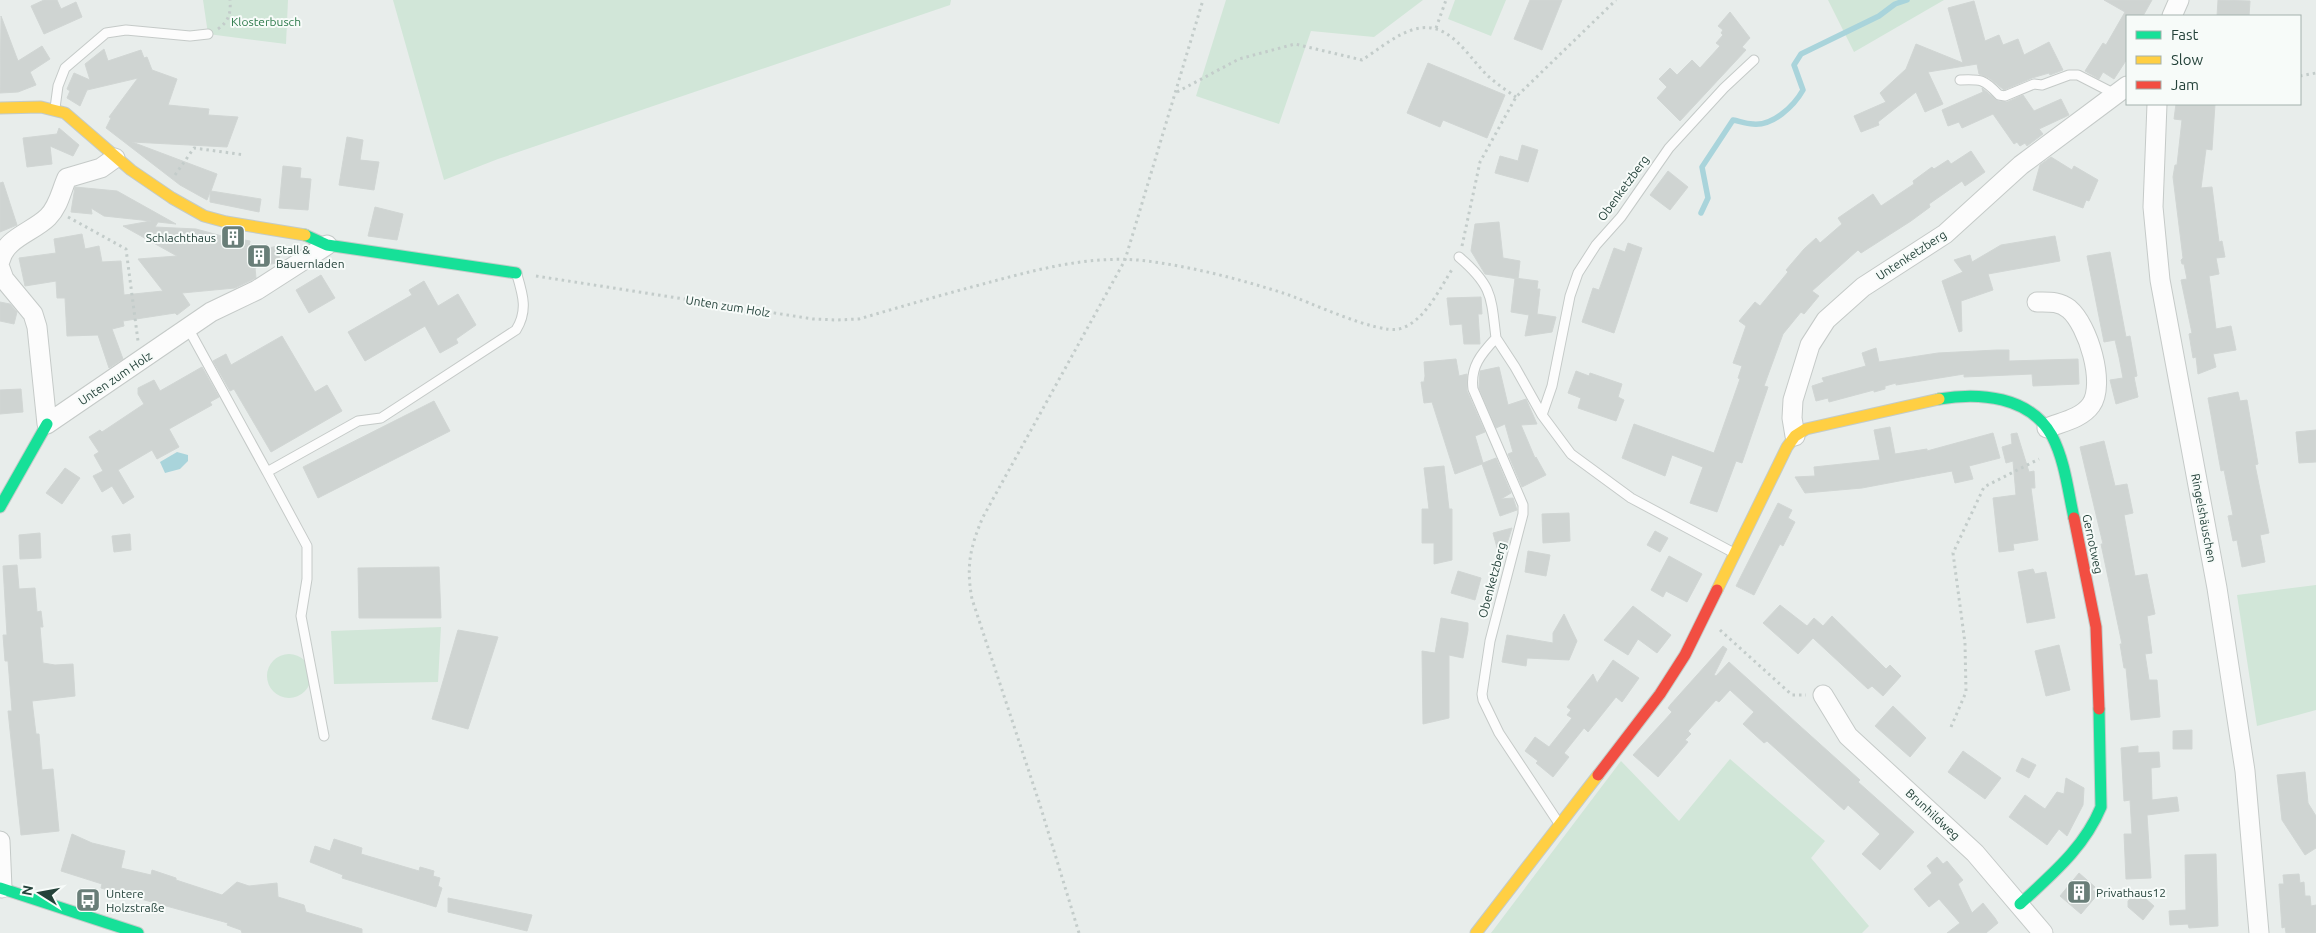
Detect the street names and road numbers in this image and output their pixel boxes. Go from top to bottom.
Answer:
street label: Obenketzberg [1595,153,1651,223]
street label: Untenketzberg [1873,227,1949,283]
street label: Unten zum Holz [685,293,772,319]
street label: Unten zum Holz [76,348,154,407]
street label: Ringelshäuschen [2189,473,2219,563]
street label: Gernotweg [2080,513,2106,575]
street label: Obenketzberg [1476,541,1508,619]
street label: Brunhildweg [1903,786,1963,842]

